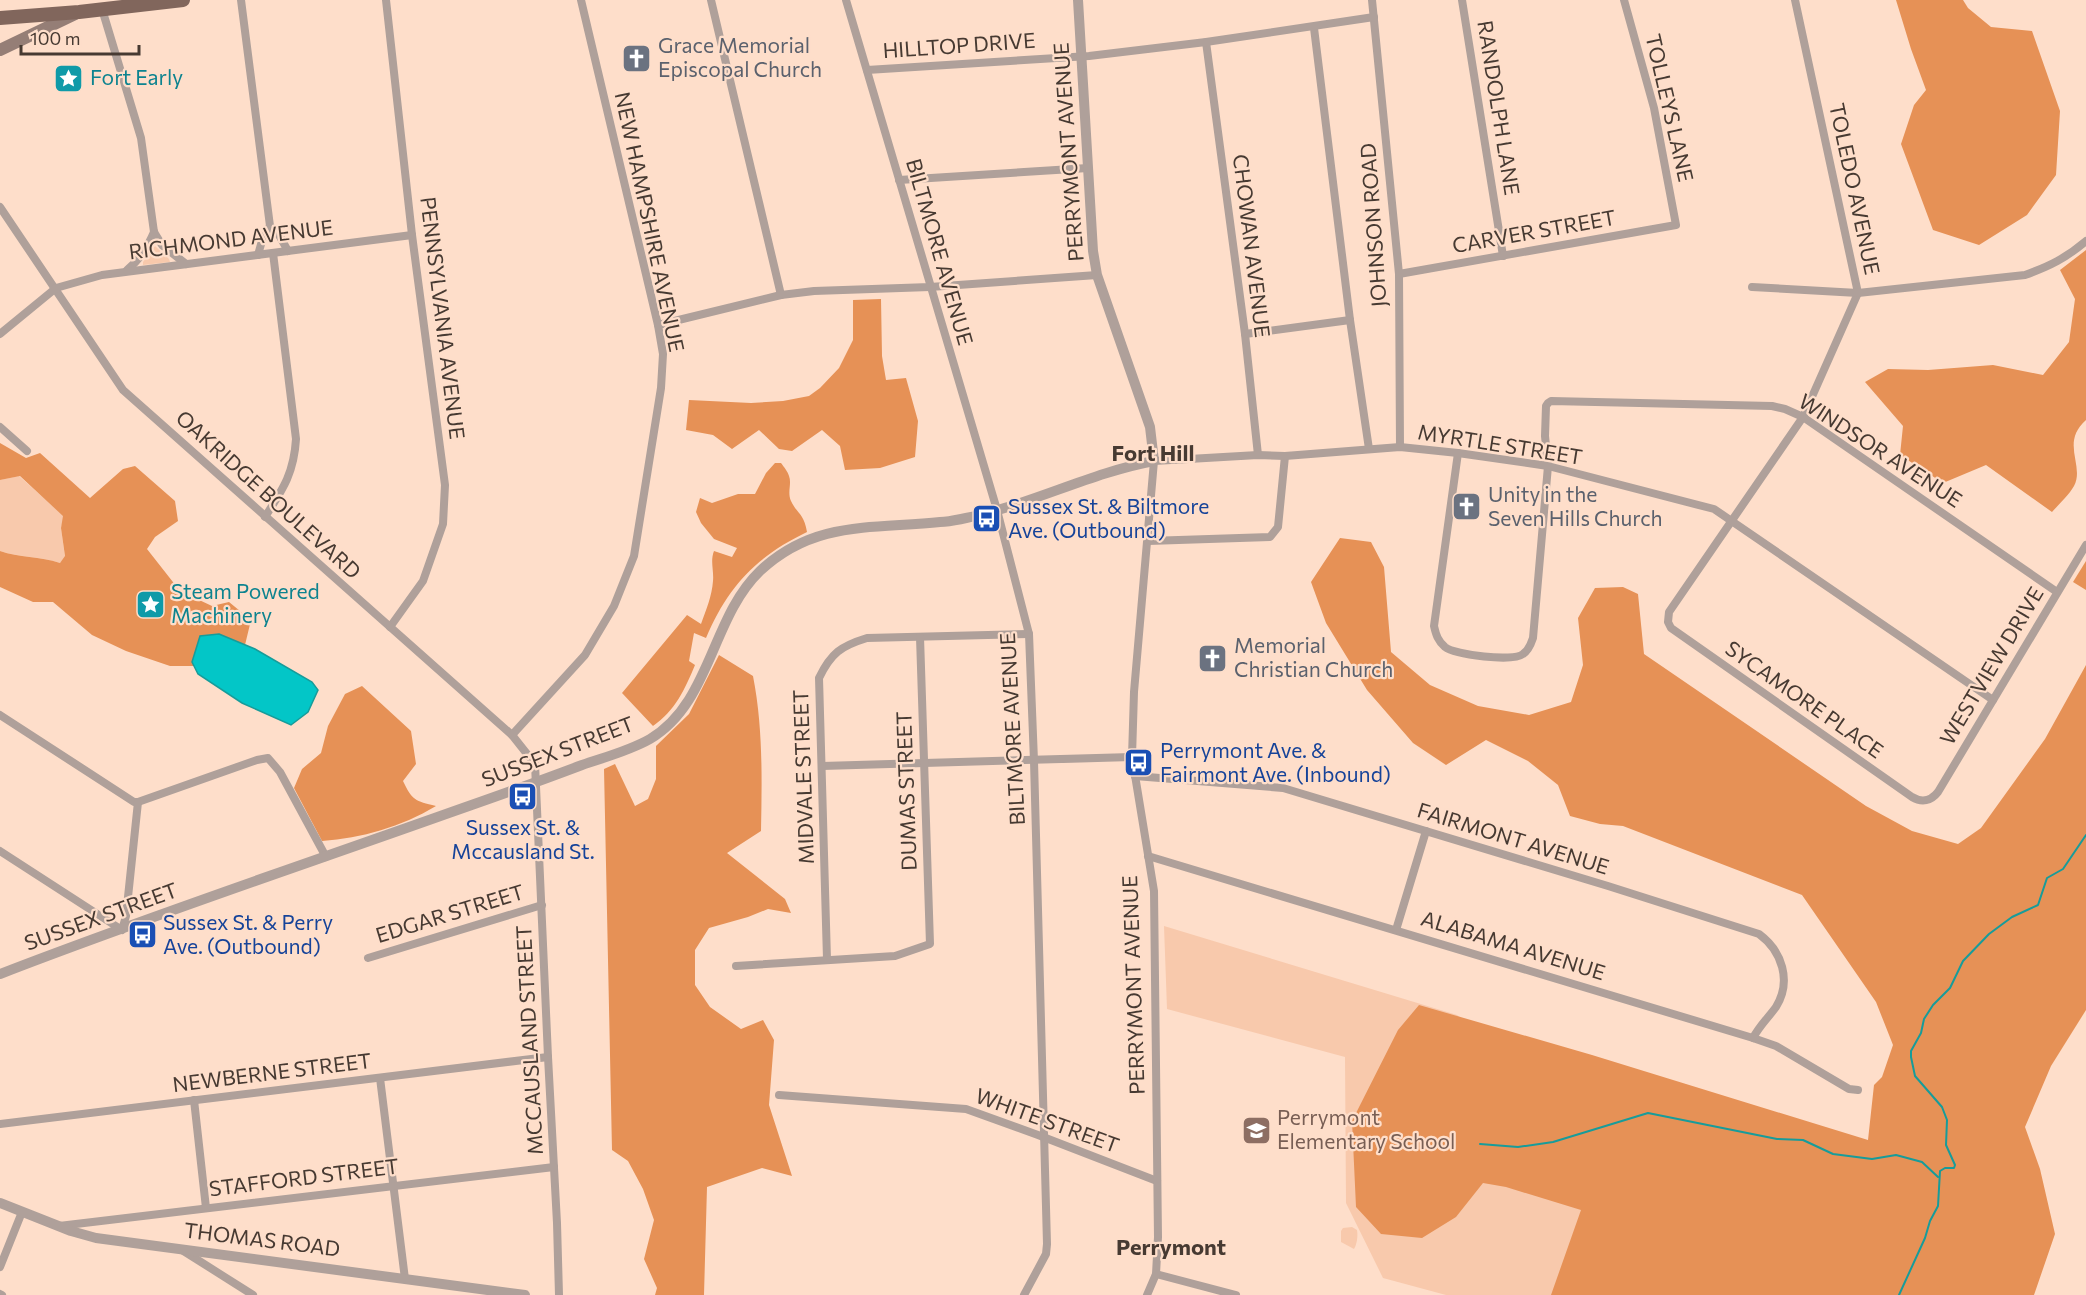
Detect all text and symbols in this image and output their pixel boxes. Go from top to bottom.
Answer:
scale bar [21,18,140,56]
street label: RANDOLPH LANE [1473,18,1526,197]
text: 100 m [30,27,80,49]
street label: HILLTOP DRIVE [882,27,1036,62]
street label: TOLLEYS LANE [1641,31,1700,184]
place label: Grace Memorial Episcopal Church [658,32,822,81]
church icon: Grace Memorial Episcopal Church [621,42,653,74]
street label: PERRYMONT AVENUE [1047,42,1088,262]
place icon: Fort Early [53,62,85,94]
place label: Fort Early [90,64,183,89]
street label: NEW HAMPSHIRE AVENUE [611,89,690,354]
street label: TOLEDO AVENUE [1825,101,1886,277]
street label: JOHNSON ROAD [1354,142,1391,308]
street label: CHOWAN AVENUE [1229,153,1276,339]
street label: BILTMORE AVENUE [902,155,979,348]
street label: PENNSYLVANIA AVENUE [416,195,471,441]
street label: CARVER STREET [1450,204,1617,257]
street label: RICHMOND AVENUE [127,214,334,263]
street label: WINDSOR AVENUE [1794,388,1967,512]
street label: OAKRIDGE BOULEVARD [172,404,366,583]
street label: MYRTLE STREET [1416,418,1584,469]
district label: Fort Hill [1112,439,1194,466]
place label: Unity in the Seven Hills Church [1488,481,1663,530]
church icon: Unity in the Seven Hills Church [1451,491,1483,523]
place label: Sussex St. & Biltmore Ave. (Outbound) [1008,493,1209,542]
bus stop icon: Sussex St. & Biltmore Ave. (Outbound) [971,503,1003,535]
place label: Steam Powered Machinery [171,578,320,627]
street label: WESTVIEW DRIVE [1934,582,2048,749]
place icon: Steam Powered Machinery [134,588,166,620]
street label: BILTMORE AVENUE [994,632,1029,826]
place label: Memorial Christian Church [1234,632,1393,681]
street label: SYCAMORE PLACE [1721,635,1889,763]
church icon: Memorial Christian Church [1197,642,1229,674]
street label: MIDVALE STREET [787,689,818,865]
street label: SUSSEX STREET [478,710,637,791]
street label: DUMAS STREET [890,711,921,871]
place label: Perrymont Ave. & Fairmont Ave. (Inbound) [1160,737,1391,786]
bus stop icon: Perrymont Ave. & Fairmont Ave. (Inbound) [1123,747,1155,779]
bus stop icon: Sussex St. & Mccausland St. [507,781,539,813]
street label: FAIRMONT AVENUE [1414,796,1612,879]
place label: Sussex St. & Mccausland St. [451,814,595,863]
street label: PERRYMONT AVENUE [1116,875,1149,1095]
street label: SUSSEX STREET [21,876,180,955]
street label: EDGAR STREET [372,878,527,947]
street label: ALABAMA AVENUE [1418,905,1608,984]
place label: Sussex St. & Perry Ave. (Outbound) [163,909,333,958]
bus stop icon: Sussex St. & Perry Ave. (Outbound) [126,919,158,951]
street label: MCCAUSLAND STREET [510,925,547,1155]
street label: NEWBERNE STREET [171,1047,373,1096]
street label: WHITE STREET [972,1082,1123,1157]
place label: Perrymont Elementary School [1277,1104,1455,1153]
school or university icon: Perrymont Elementary School [1240,1114,1272,1146]
street label: STAFFORD STREET [208,1152,400,1201]
street label: THOMAS ROAD [183,1217,342,1260]
district label: Perrymont [1116,1233,1226,1260]

